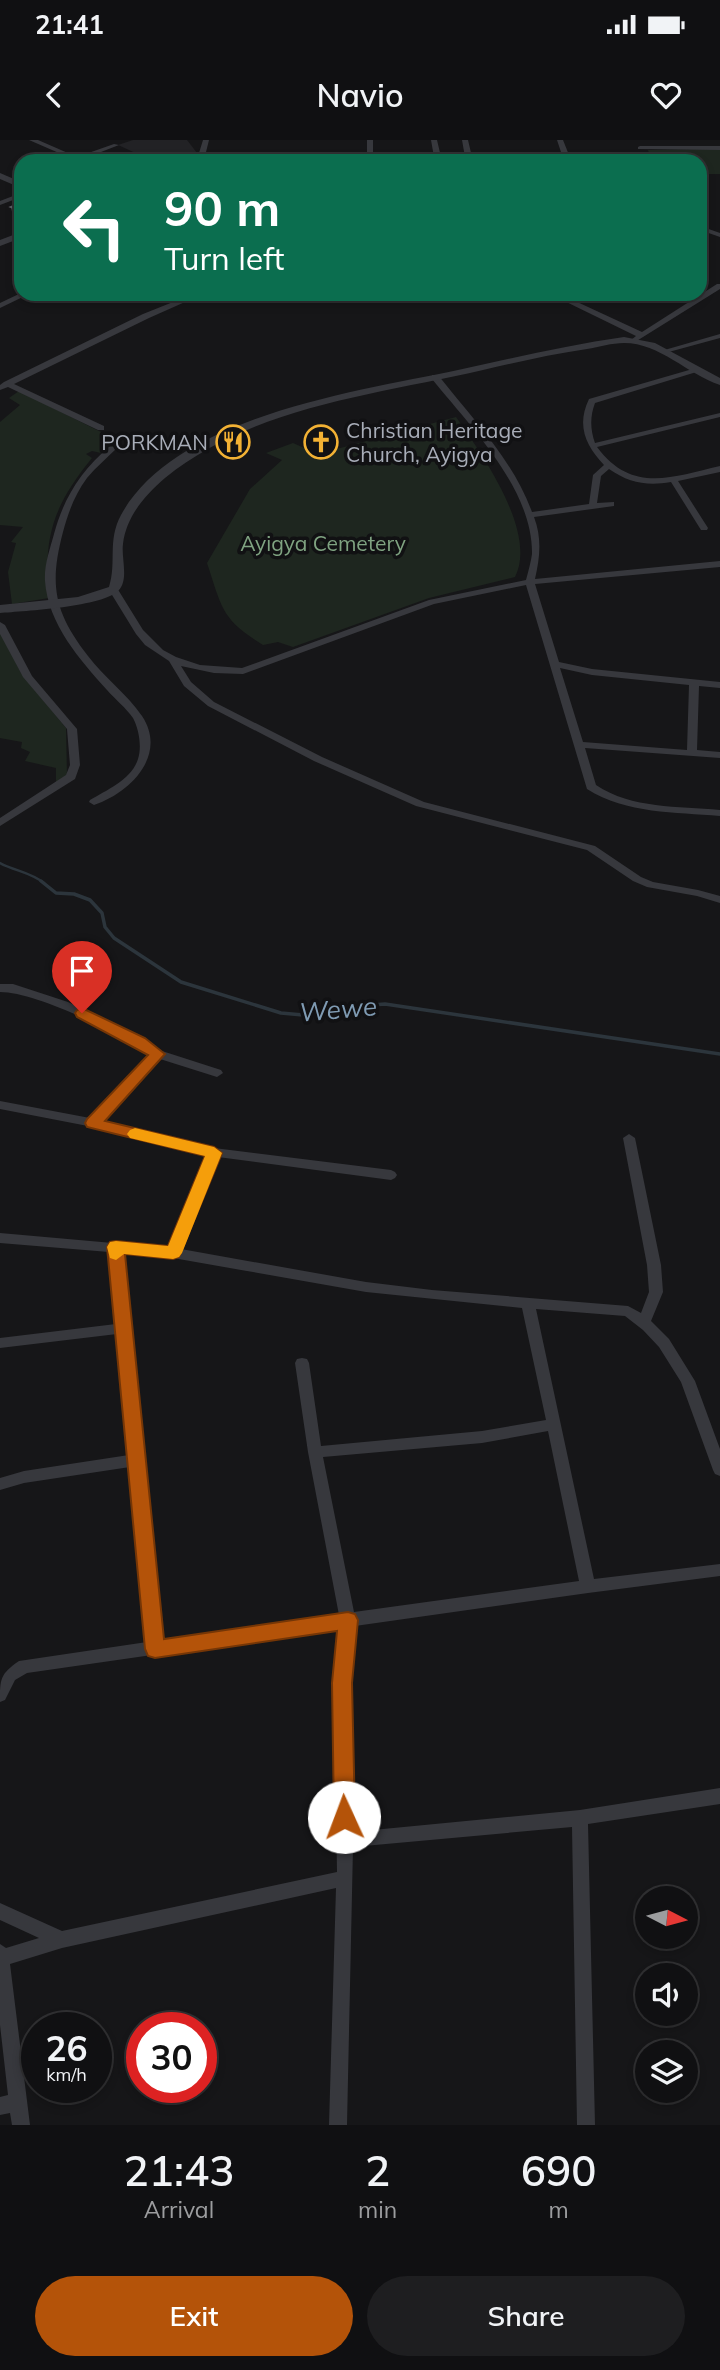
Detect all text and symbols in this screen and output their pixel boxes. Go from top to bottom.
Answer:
text: 21:41 [35,8,104,41]
text: Navio [316,75,404,115]
icon: back [35,76,73,114]
icon: heart [647,76,685,114]
text: 90 m [164,177,280,238]
icon: left [49,182,140,273]
text: Turn left [164,238,284,278]
place label: Christian Heritage Church, Ayigya [346,417,523,467]
restaurant icon: PORKMAN [214,423,252,461]
church icon: Christian Heritage Church, Ayigya [302,423,340,461]
place label: PORKMAN [101,429,208,455]
park label: Ayigya Cemetery [240,530,406,556]
pin [52,941,112,1013]
icon: arrive [63,952,101,990]
water label: Wewe [298,989,378,1029]
position arrow [307,1780,381,1854]
north arrow [635,1886,698,1950]
map controls [635,1886,698,2103]
button: sound [635,1963,698,2026]
speed limit sign: 30 [126,2012,217,2103]
text: 26 [45,2026,88,2070]
button: layers [635,2040,698,2103]
text: km/h [46,2063,87,2086]
text: 21:43 [124,2144,234,2197]
text: 2 [365,2144,390,2197]
text: 690 [521,2144,596,2197]
text: Arrival [144,2195,214,2224]
text: min [358,2195,397,2224]
text: m [548,2195,569,2224]
button: Exit [35,2276,353,2356]
button: Share [367,2276,685,2356]

